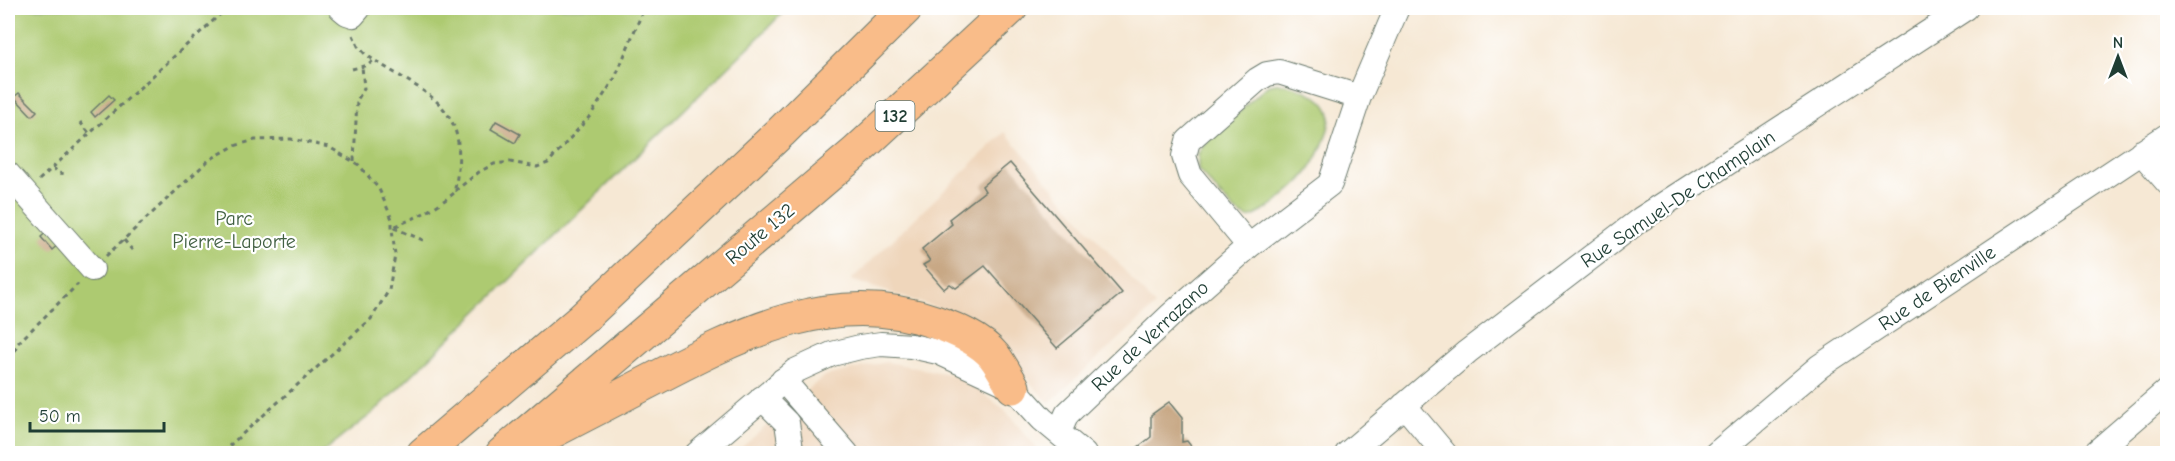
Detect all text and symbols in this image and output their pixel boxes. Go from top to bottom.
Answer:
north arrow [2088,27,2148,87]
text: N [2113,34,2123,52]
road number: 132 [876,101,914,131]
street label: Rue Samuel-De Champlain [1576,125,1780,273]
street label: Route 132 [721,199,799,269]
park label: Parc Pierre-Laporte [172,207,296,253]
street label: Rue de Bienville [1874,240,2000,336]
street label: Rue de Verrazano [1087,276,1213,396]
scale bar [30,395,164,433]
text: 50 m [39,406,81,427]

